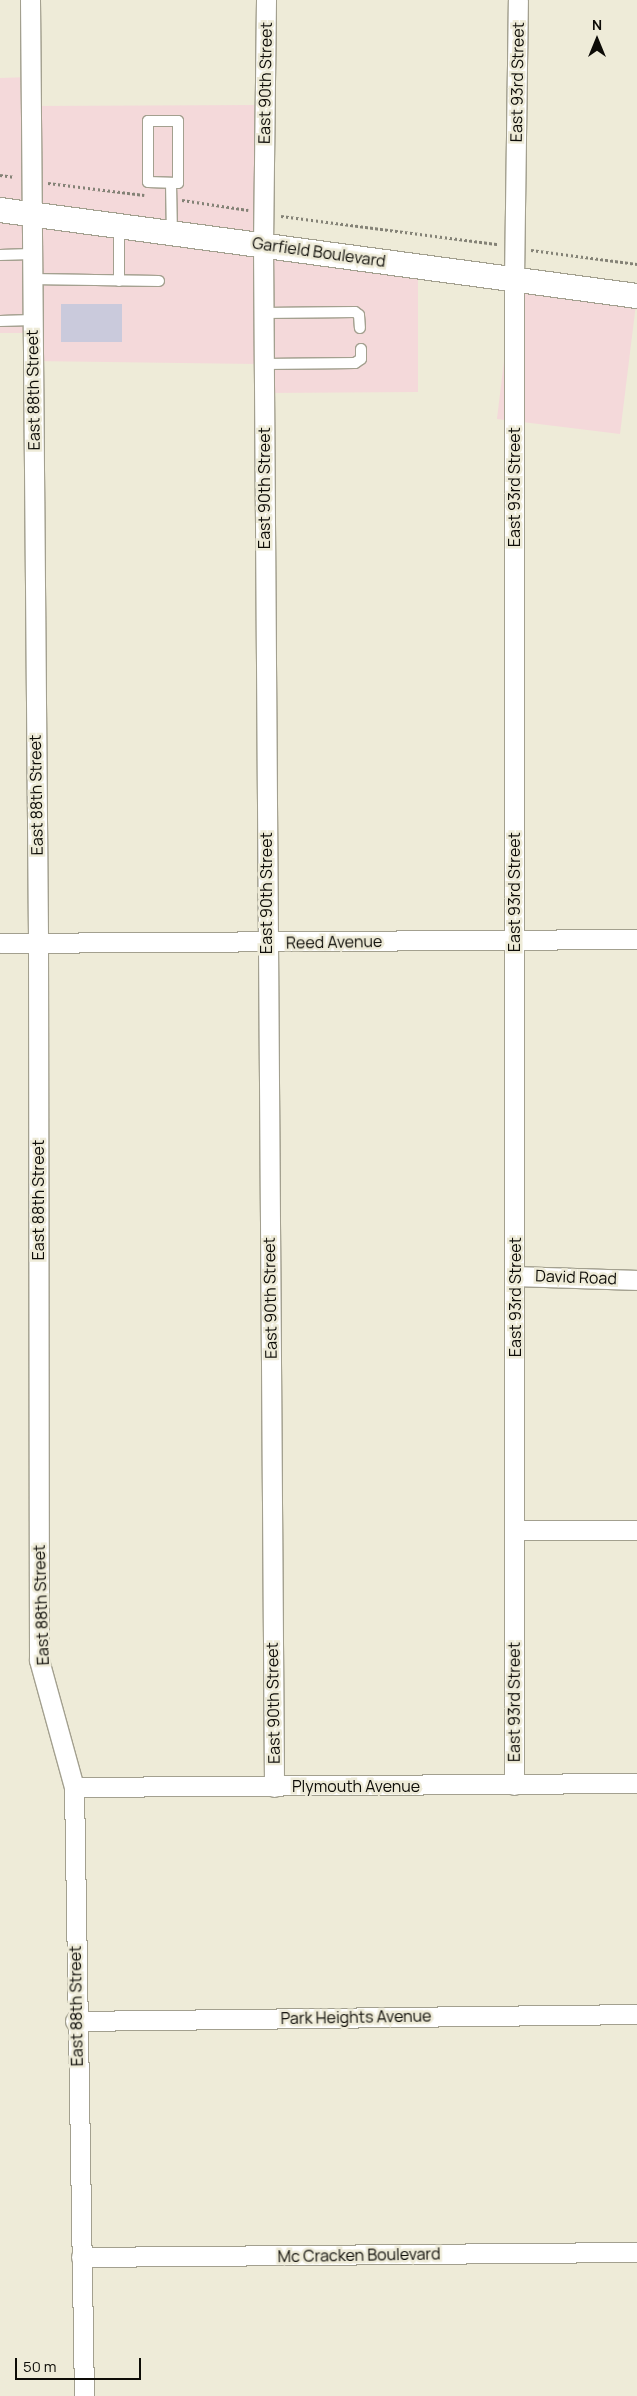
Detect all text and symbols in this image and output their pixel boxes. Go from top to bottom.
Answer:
north arrow [572,15,622,65]
text: N [592,15,602,34]
street label: East 90th Street [254,22,276,144]
street label: East 93rd Street [506,22,528,142]
street label: Garfield Boulevard [251,233,387,271]
street label: East 88th Street [22,329,44,451]
street label: East 90th Street [254,427,274,549]
street label: East 93rd Street [504,427,524,547]
street label: East 88th Street [25,734,47,856]
street label: East 90th Street [256,832,276,954]
street label: East 93rd Street [504,832,524,952]
street label: Reed Avenue [286,932,382,952]
street label: East 88th Street [28,1140,48,1260]
street label: East 90th Street [259,1237,281,1359]
street label: East 93rd Street [505,1237,525,1357]
street label: David Road [535,1266,617,1288]
street label: East 88th Street [29,1544,53,1666]
street label: East 90th Street [262,1642,284,1764]
street label: East 93rd Street [504,1642,524,1762]
street label: Plymouth Avenue [292,1776,420,1796]
street label: East 88th Street [65,1945,87,2067]
street label: Park Heights Avenue [280,2006,432,2028]
street label: Mc Cracken Boulevard [277,2244,441,2266]
scale bar [18,2348,144,2380]
text: 50 m [23,2356,57,2377]

